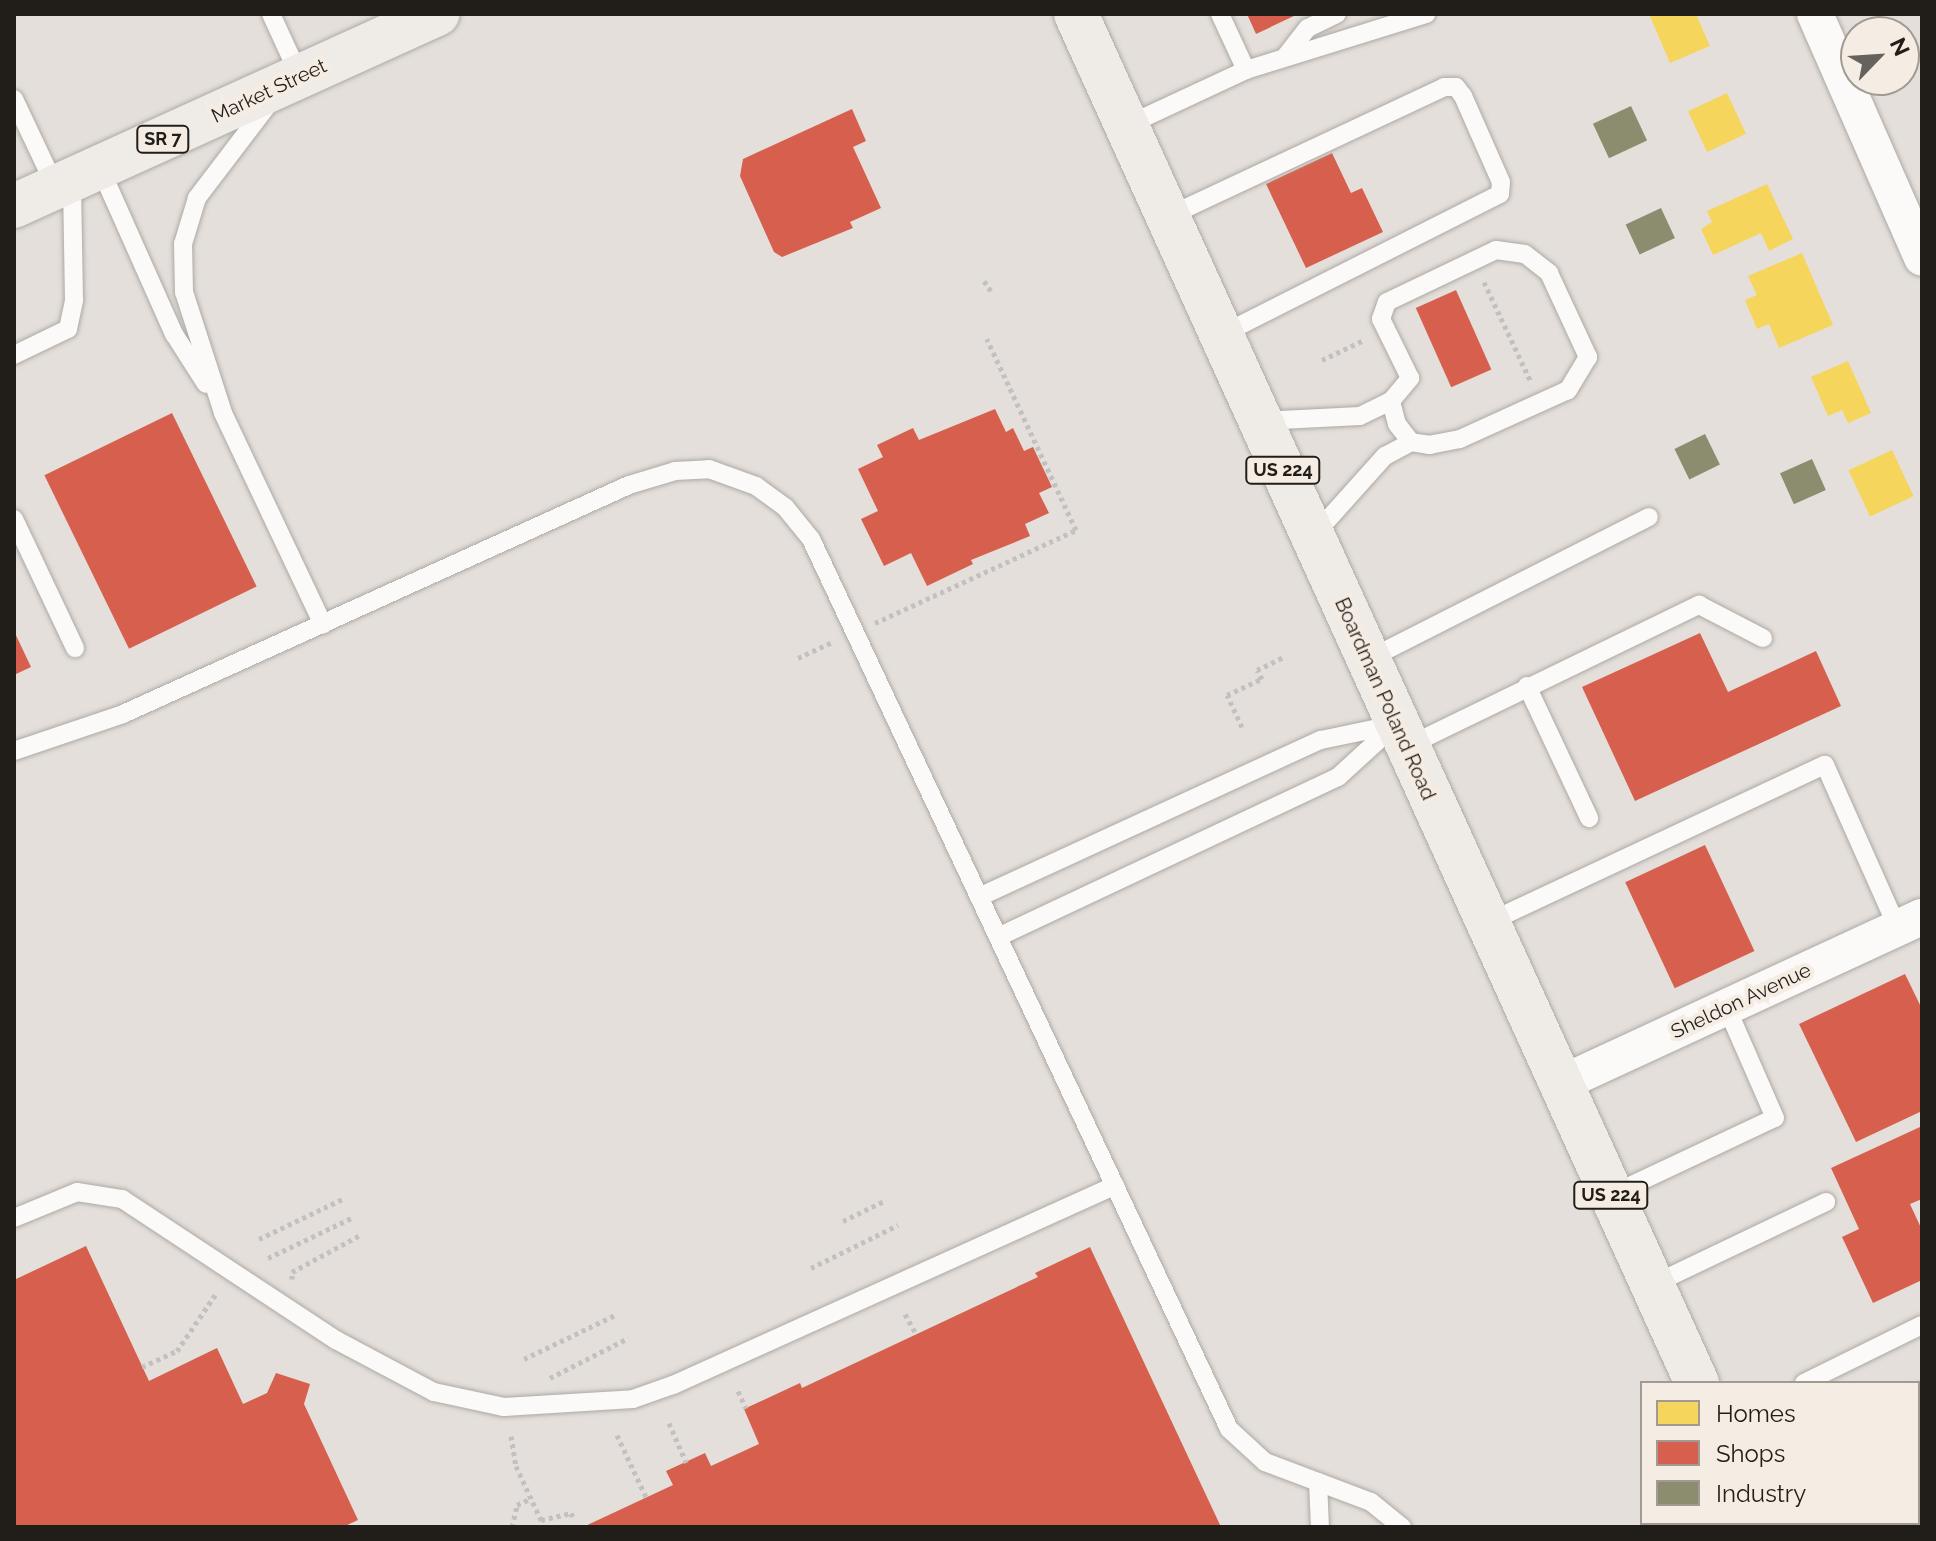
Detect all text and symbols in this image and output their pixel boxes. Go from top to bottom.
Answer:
north arrow [1840,16,1920,96]
text: N [1885,34,1915,60]
street label: Market Street [208,54,330,128]
road number: SR 7 [135,125,191,153]
road number: US 224 [1245,456,1321,484]
street label: Boardman Poland Road [1330,594,1440,804]
street label: Sheldon Avenue [1667,958,1815,1044]
road number: US 224 [1573,1181,1649,1209]
legend [1640,1381,1920,1525]
text: Homes [1716,1399,1796,1428]
text: Shops [1716,1439,1785,1468]
text: Industry [1716,1479,1806,1508]

